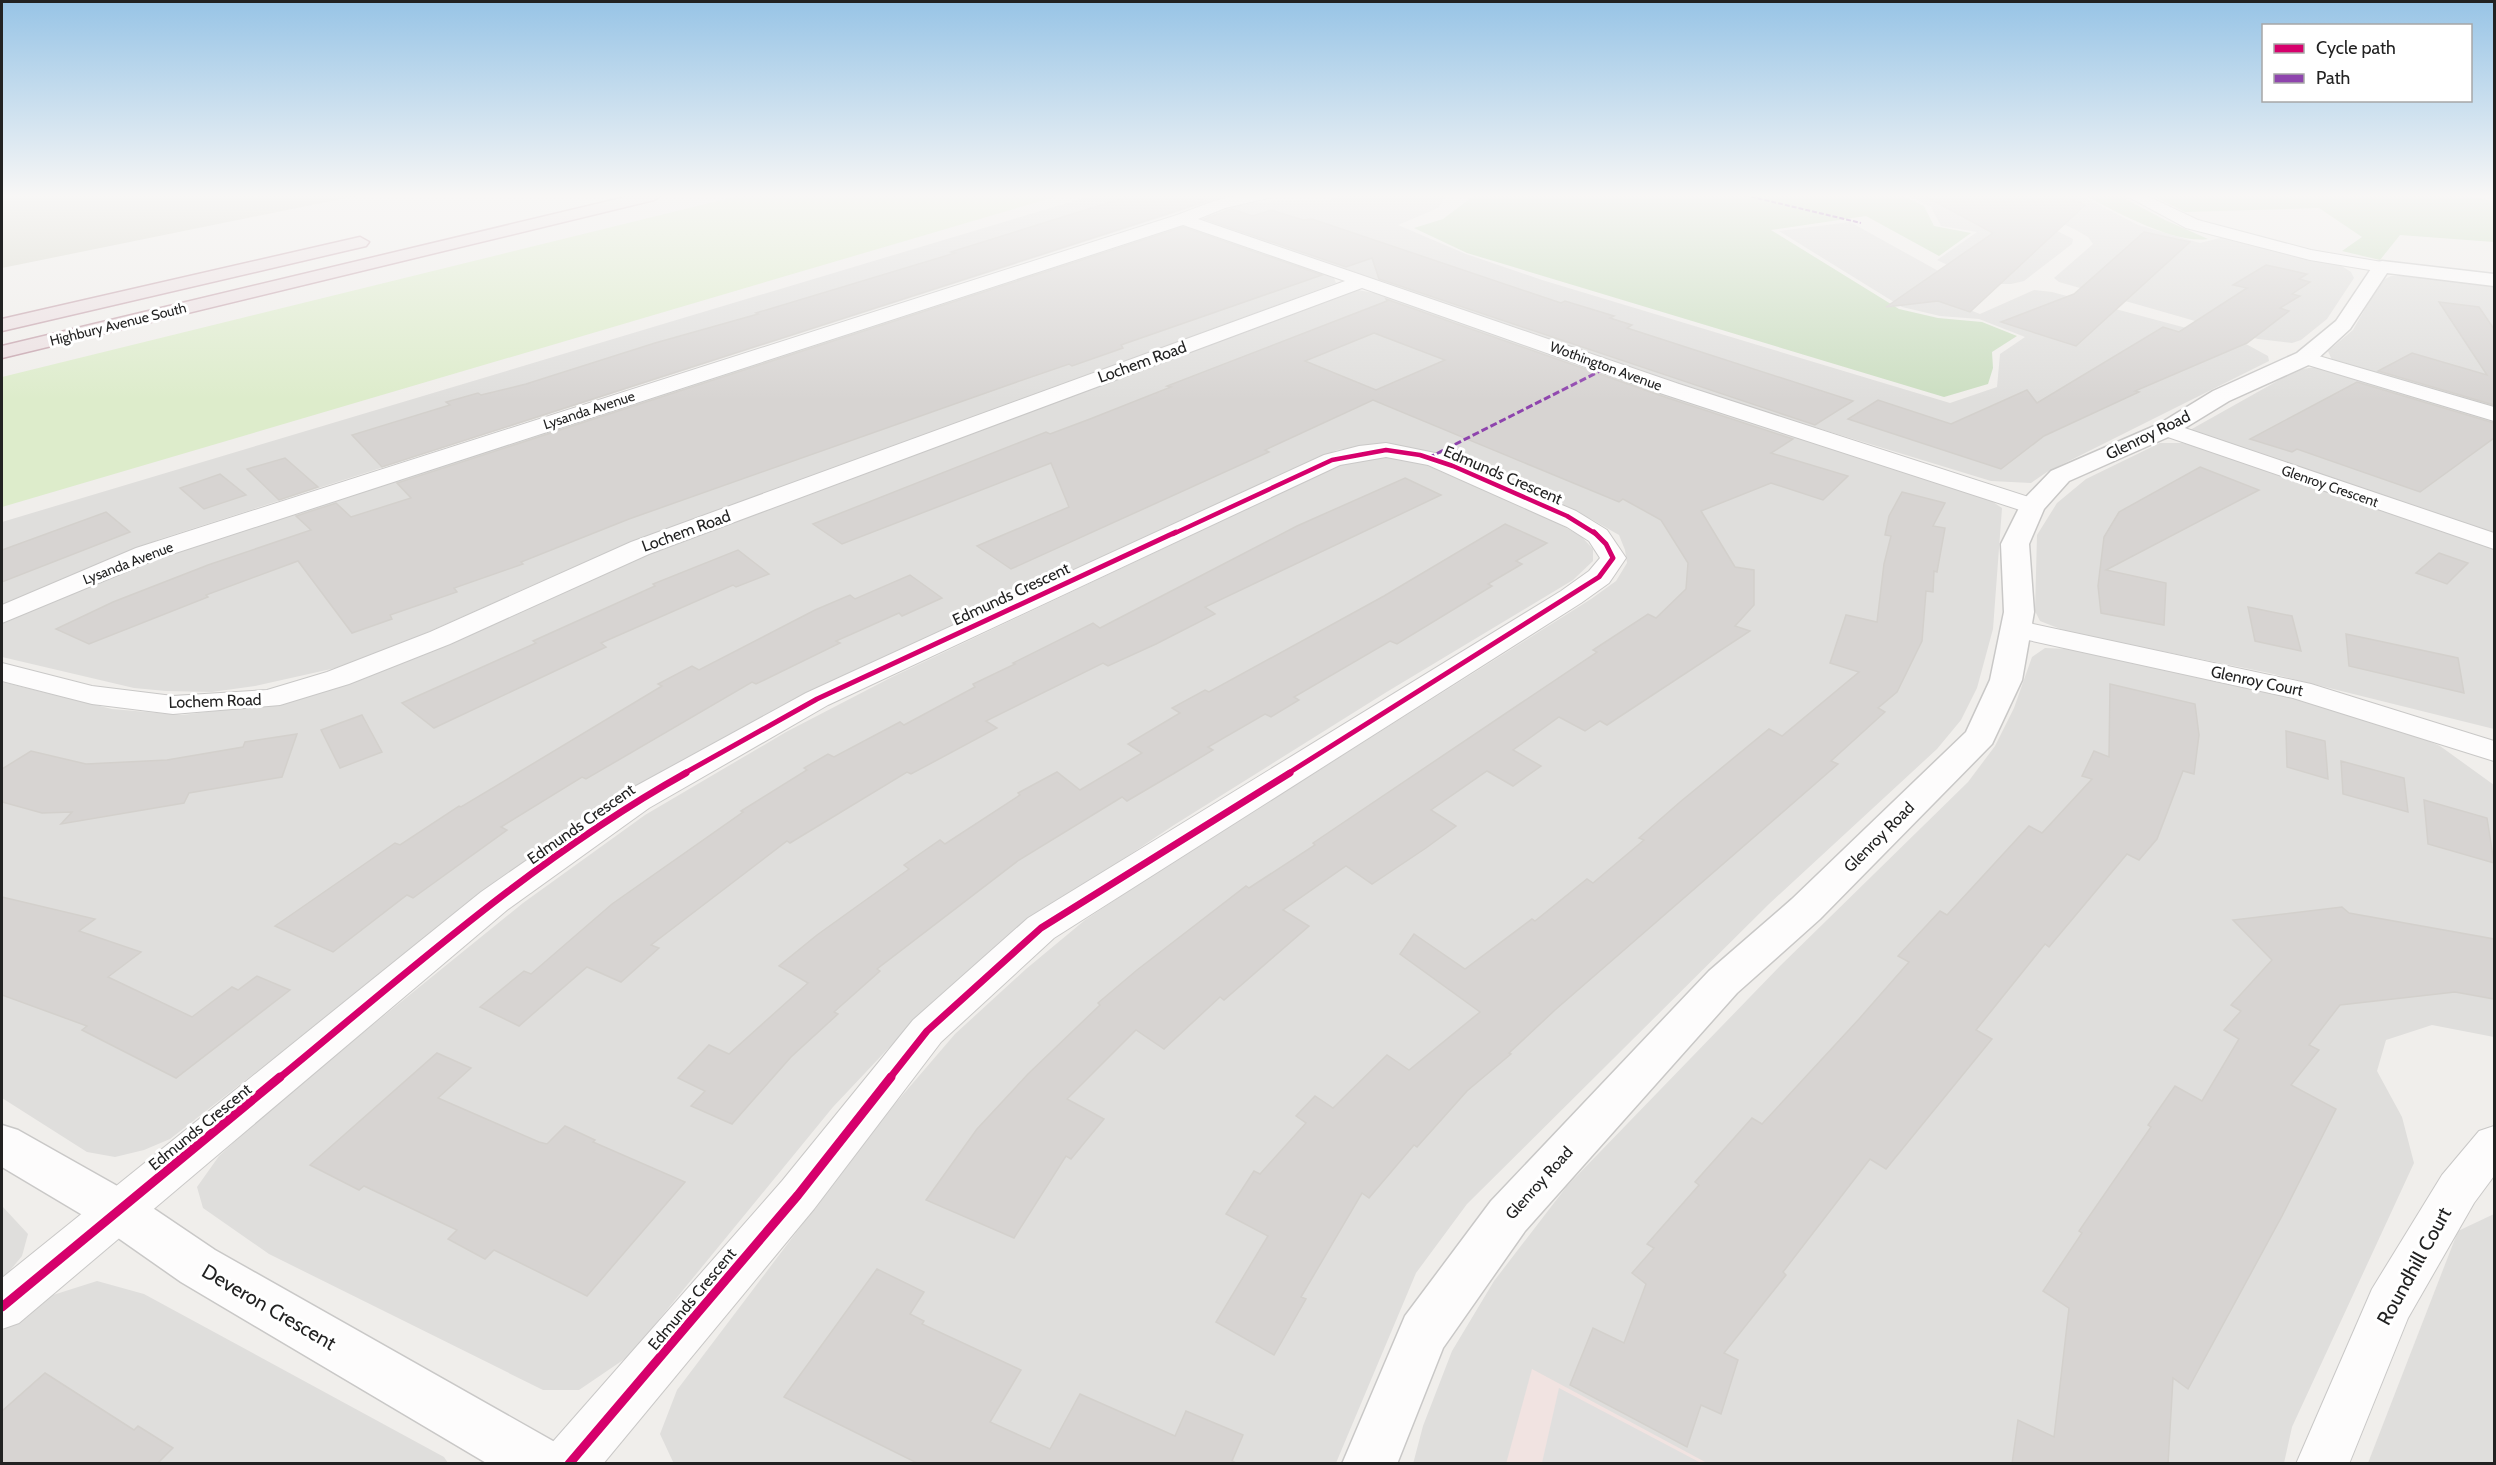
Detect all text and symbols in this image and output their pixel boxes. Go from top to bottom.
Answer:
legend [2262,24,2472,102]
text: Cycle path [2316,37,2396,59]
text: Path [2316,67,2350,89]
street label: Highbury Avenue South [48,298,188,350]
street label: Lochem Road [1095,337,1189,387]
street label: Wothington Avenue [1547,337,1665,395]
street label: Lysanda Avenue [541,387,637,433]
street label: Glenroy Road [2103,406,2193,464]
street label: Edmunds Crescent [1441,441,1566,509]
street label: Glenroy Crescent [2279,461,2381,511]
street label: Lochem Road [639,506,733,556]
street label: Lysanda Avenue [80,538,176,588]
street label: Edmunds Crescent [949,558,1073,629]
street label: Glenroy Court [2209,662,2305,700]
street label: Lochem Road [168,690,262,712]
street label: Edmunds Crescent [524,779,639,868]
street label: Glenroy Road [1840,798,1918,876]
street label: Edmunds Crescent [145,1079,256,1174]
street label: Glenroy Road [1501,1143,1577,1223]
street label: Roundhill Court [2372,1203,2456,1329]
street label: Edmunds Crescent [644,1244,740,1354]
street label: Deveron Crescent [198,1259,341,1355]

